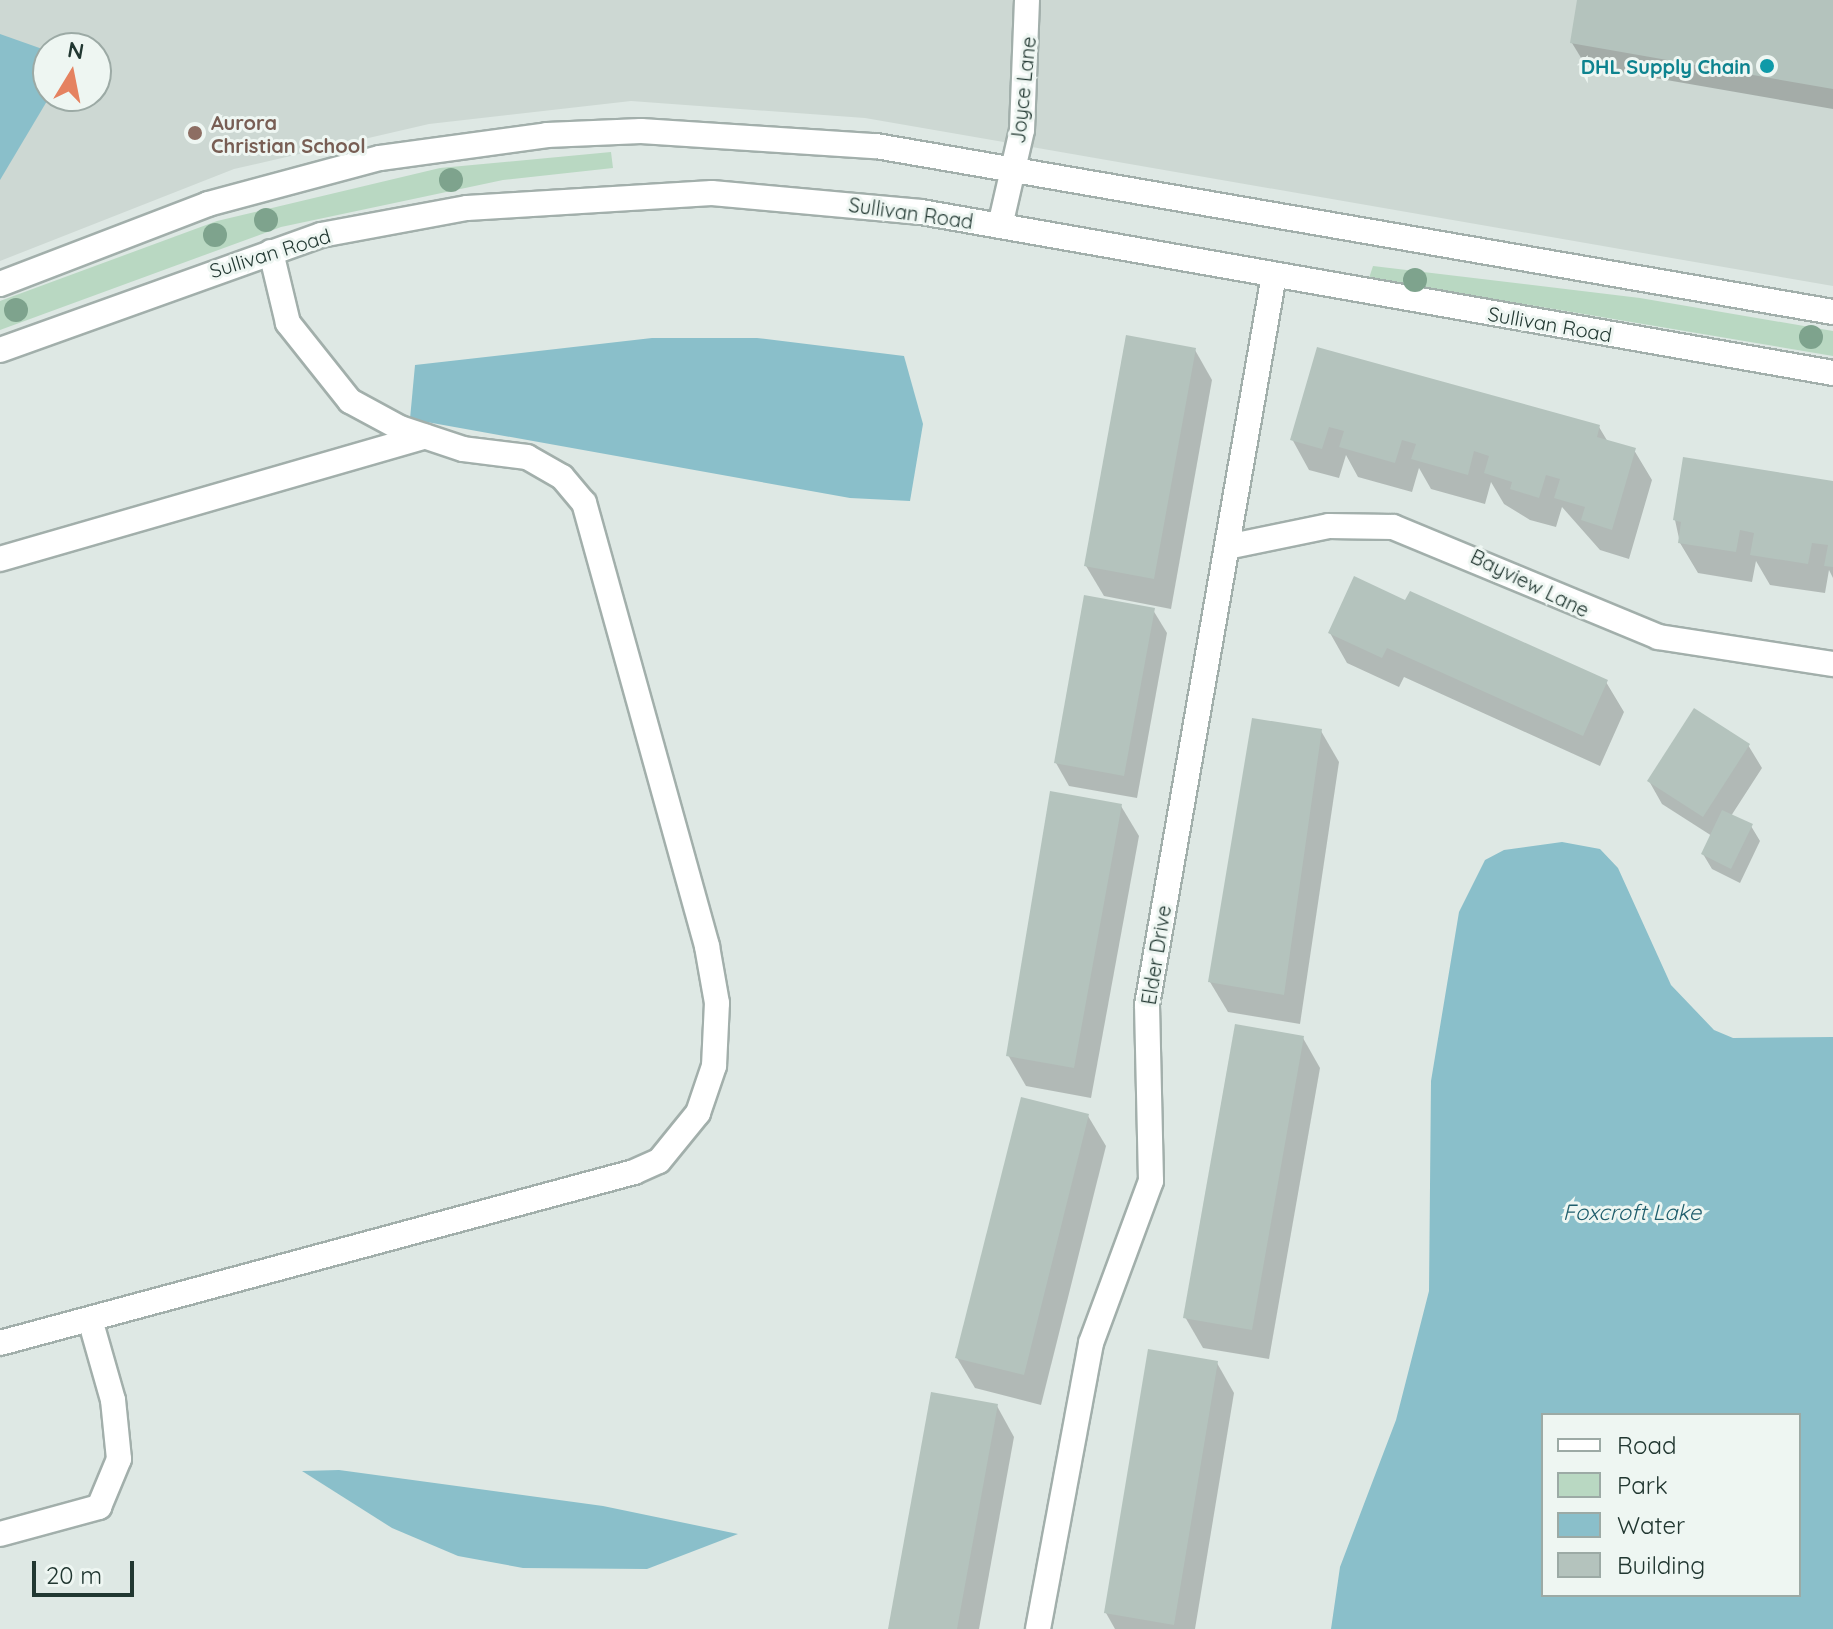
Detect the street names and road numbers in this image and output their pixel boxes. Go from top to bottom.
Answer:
street label: Joyce Lane [1005,35,1041,145]
street label: Sullivan Road [847,192,975,234]
street label: Sullivan Road [207,223,333,283]
street label: Sullivan Road [1486,301,1614,347]
street label: Bayview Lane [1467,544,1593,622]
street label: Elder Drive [1136,904,1176,1006]

